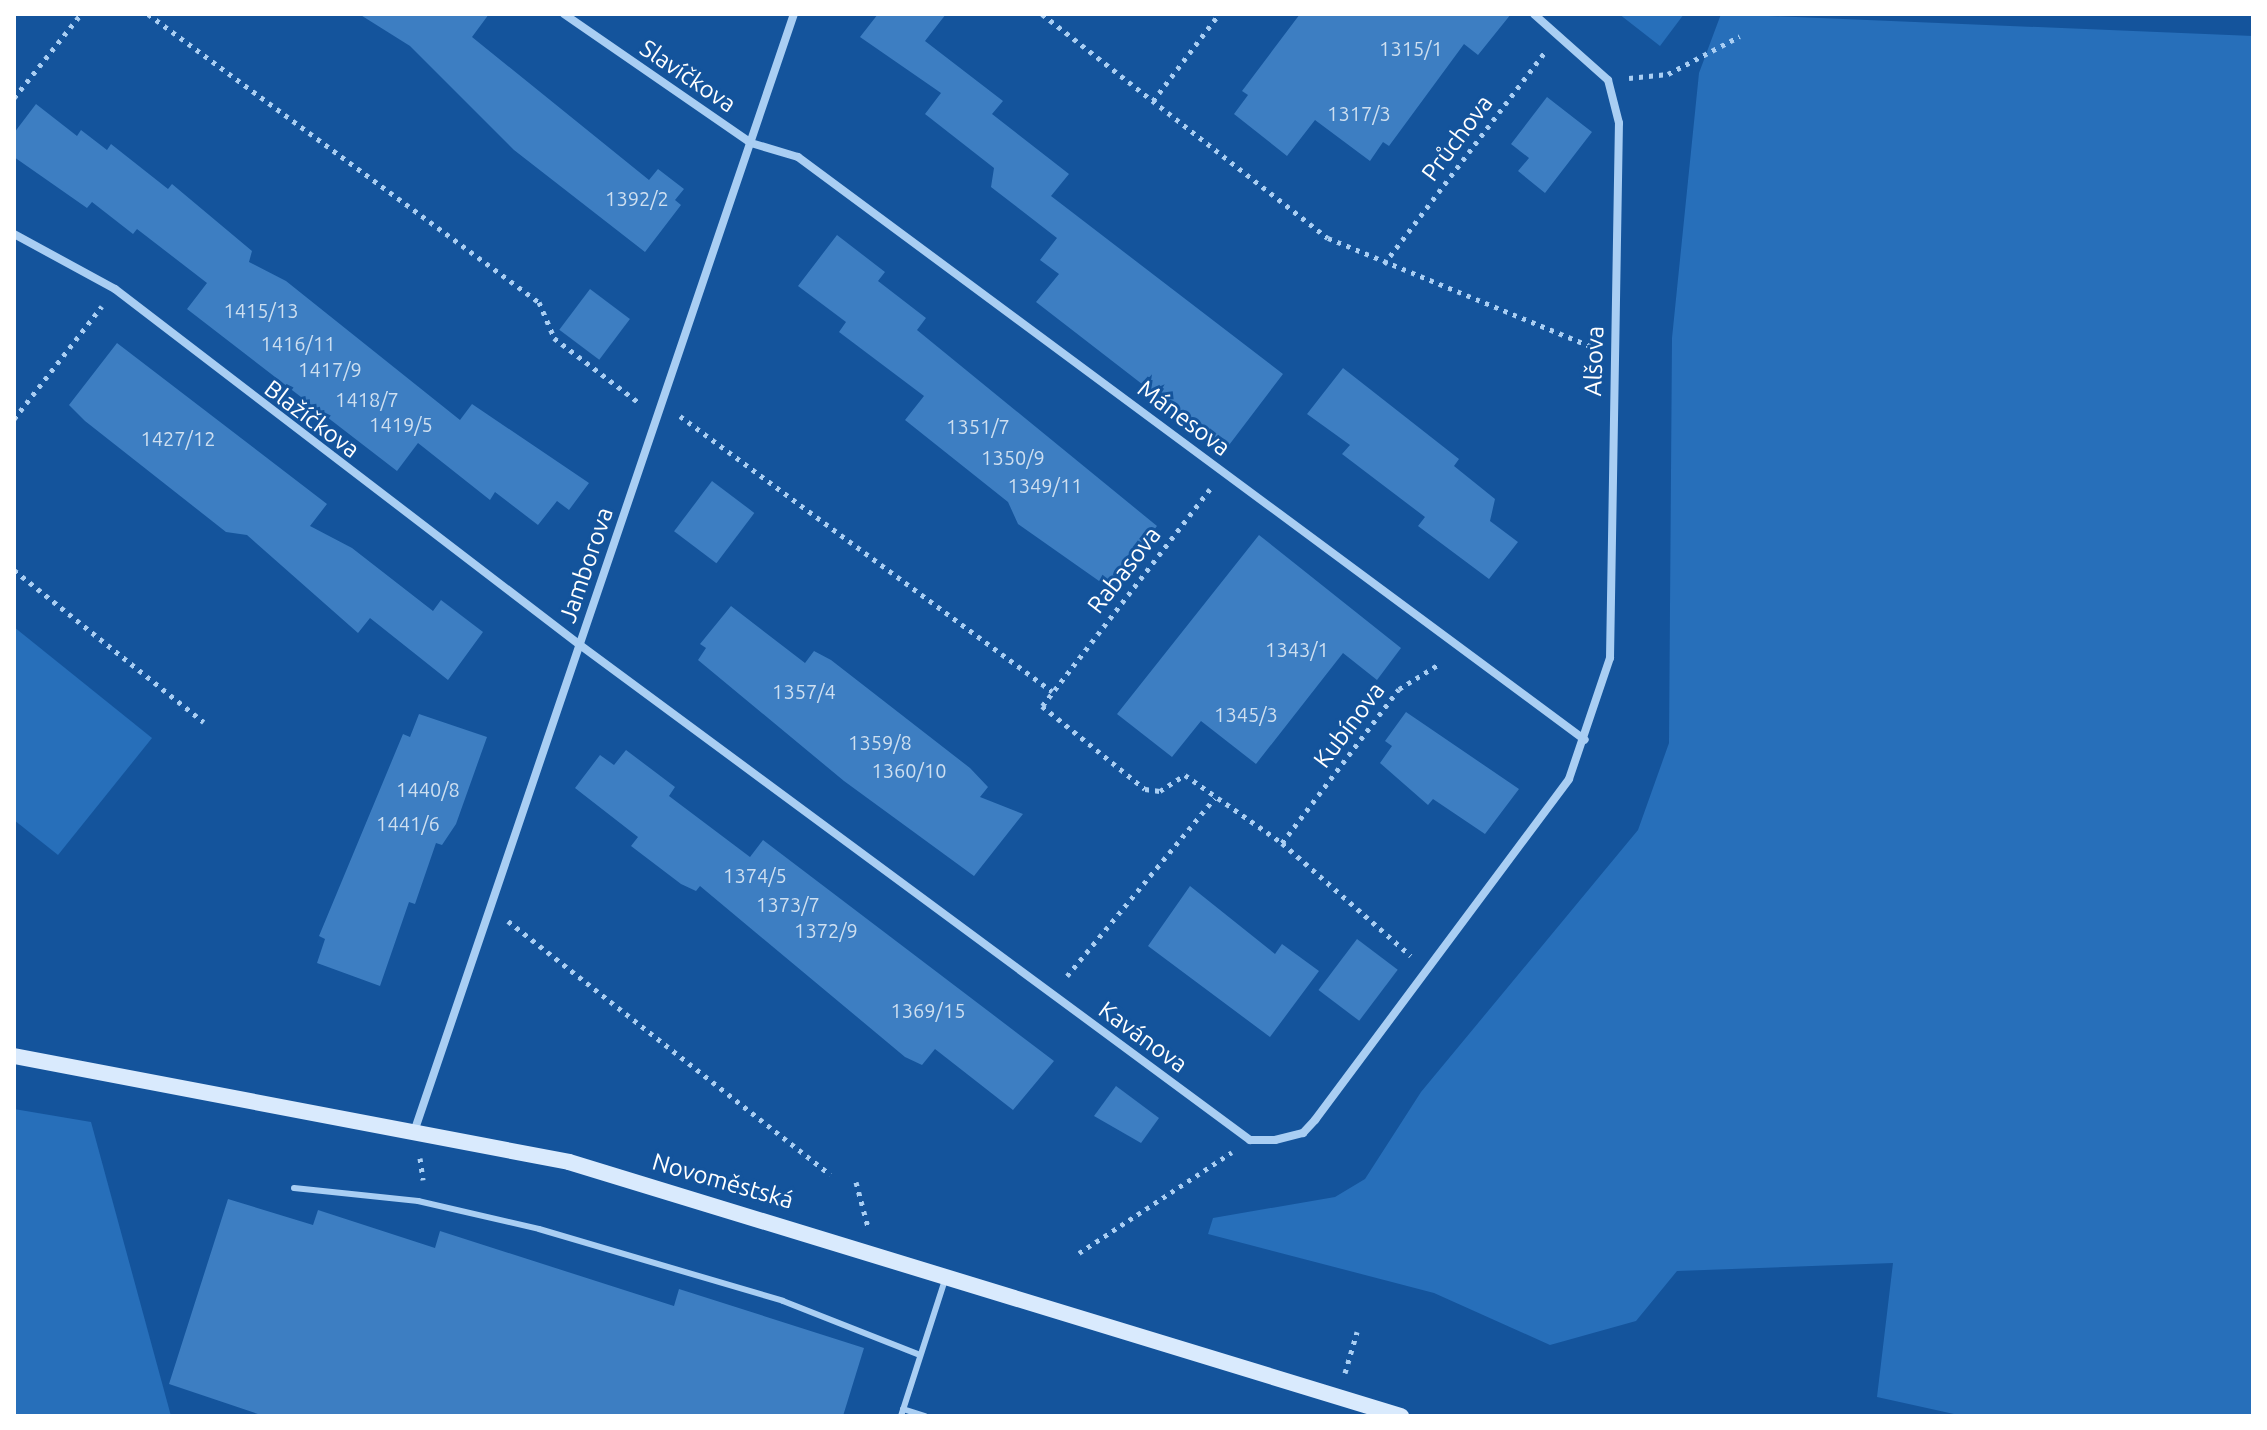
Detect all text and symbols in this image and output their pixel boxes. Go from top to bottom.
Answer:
street label: Slavíčkova [635,33,741,119]
house number: 1315/1 [1379,36,1443,60]
street label: Průchova [1415,89,1499,187]
house number: 1317/3 [1327,101,1391,125]
house number: 1392/2 [605,186,669,210]
house number: 1415/13 [223,298,299,322]
street label: Alšova [1578,325,1610,397]
house number: 1416/11 [260,331,336,355]
house number: 1417/9 [298,357,362,381]
street label: Blažíčkova [259,374,365,464]
street label: Mánesova [1132,374,1236,462]
house number: 1418/7 [335,387,399,411]
house number: 1419/5 [369,412,433,436]
house number: 1351/7 [946,414,1010,438]
house number: 1427/12 [140,426,216,450]
house number: 1350/9 [981,445,1045,469]
house number: 1349/11 [1007,473,1083,497]
street label: Jamborova [553,504,619,626]
street label: Rabasova [1081,521,1167,619]
house number: 1343/1 [1265,637,1329,661]
street label: Kubínova [1307,676,1391,774]
house number: 1357/4 [772,679,836,703]
house number: 1345/3 [1214,702,1278,726]
house number: 1359/8 [848,730,912,754]
house number: 1360/10 [871,758,947,782]
house number: 1440/8 [396,777,460,801]
house number: 1441/6 [376,811,440,835]
house number: 1374/5 [723,863,787,887]
house number: 1373/7 [756,892,820,916]
house number: 1372/9 [794,918,858,942]
street label: Kavánova [1093,995,1193,1079]
house number: 1369/15 [890,998,966,1022]
street label: Novoměstská [649,1147,797,1215]

